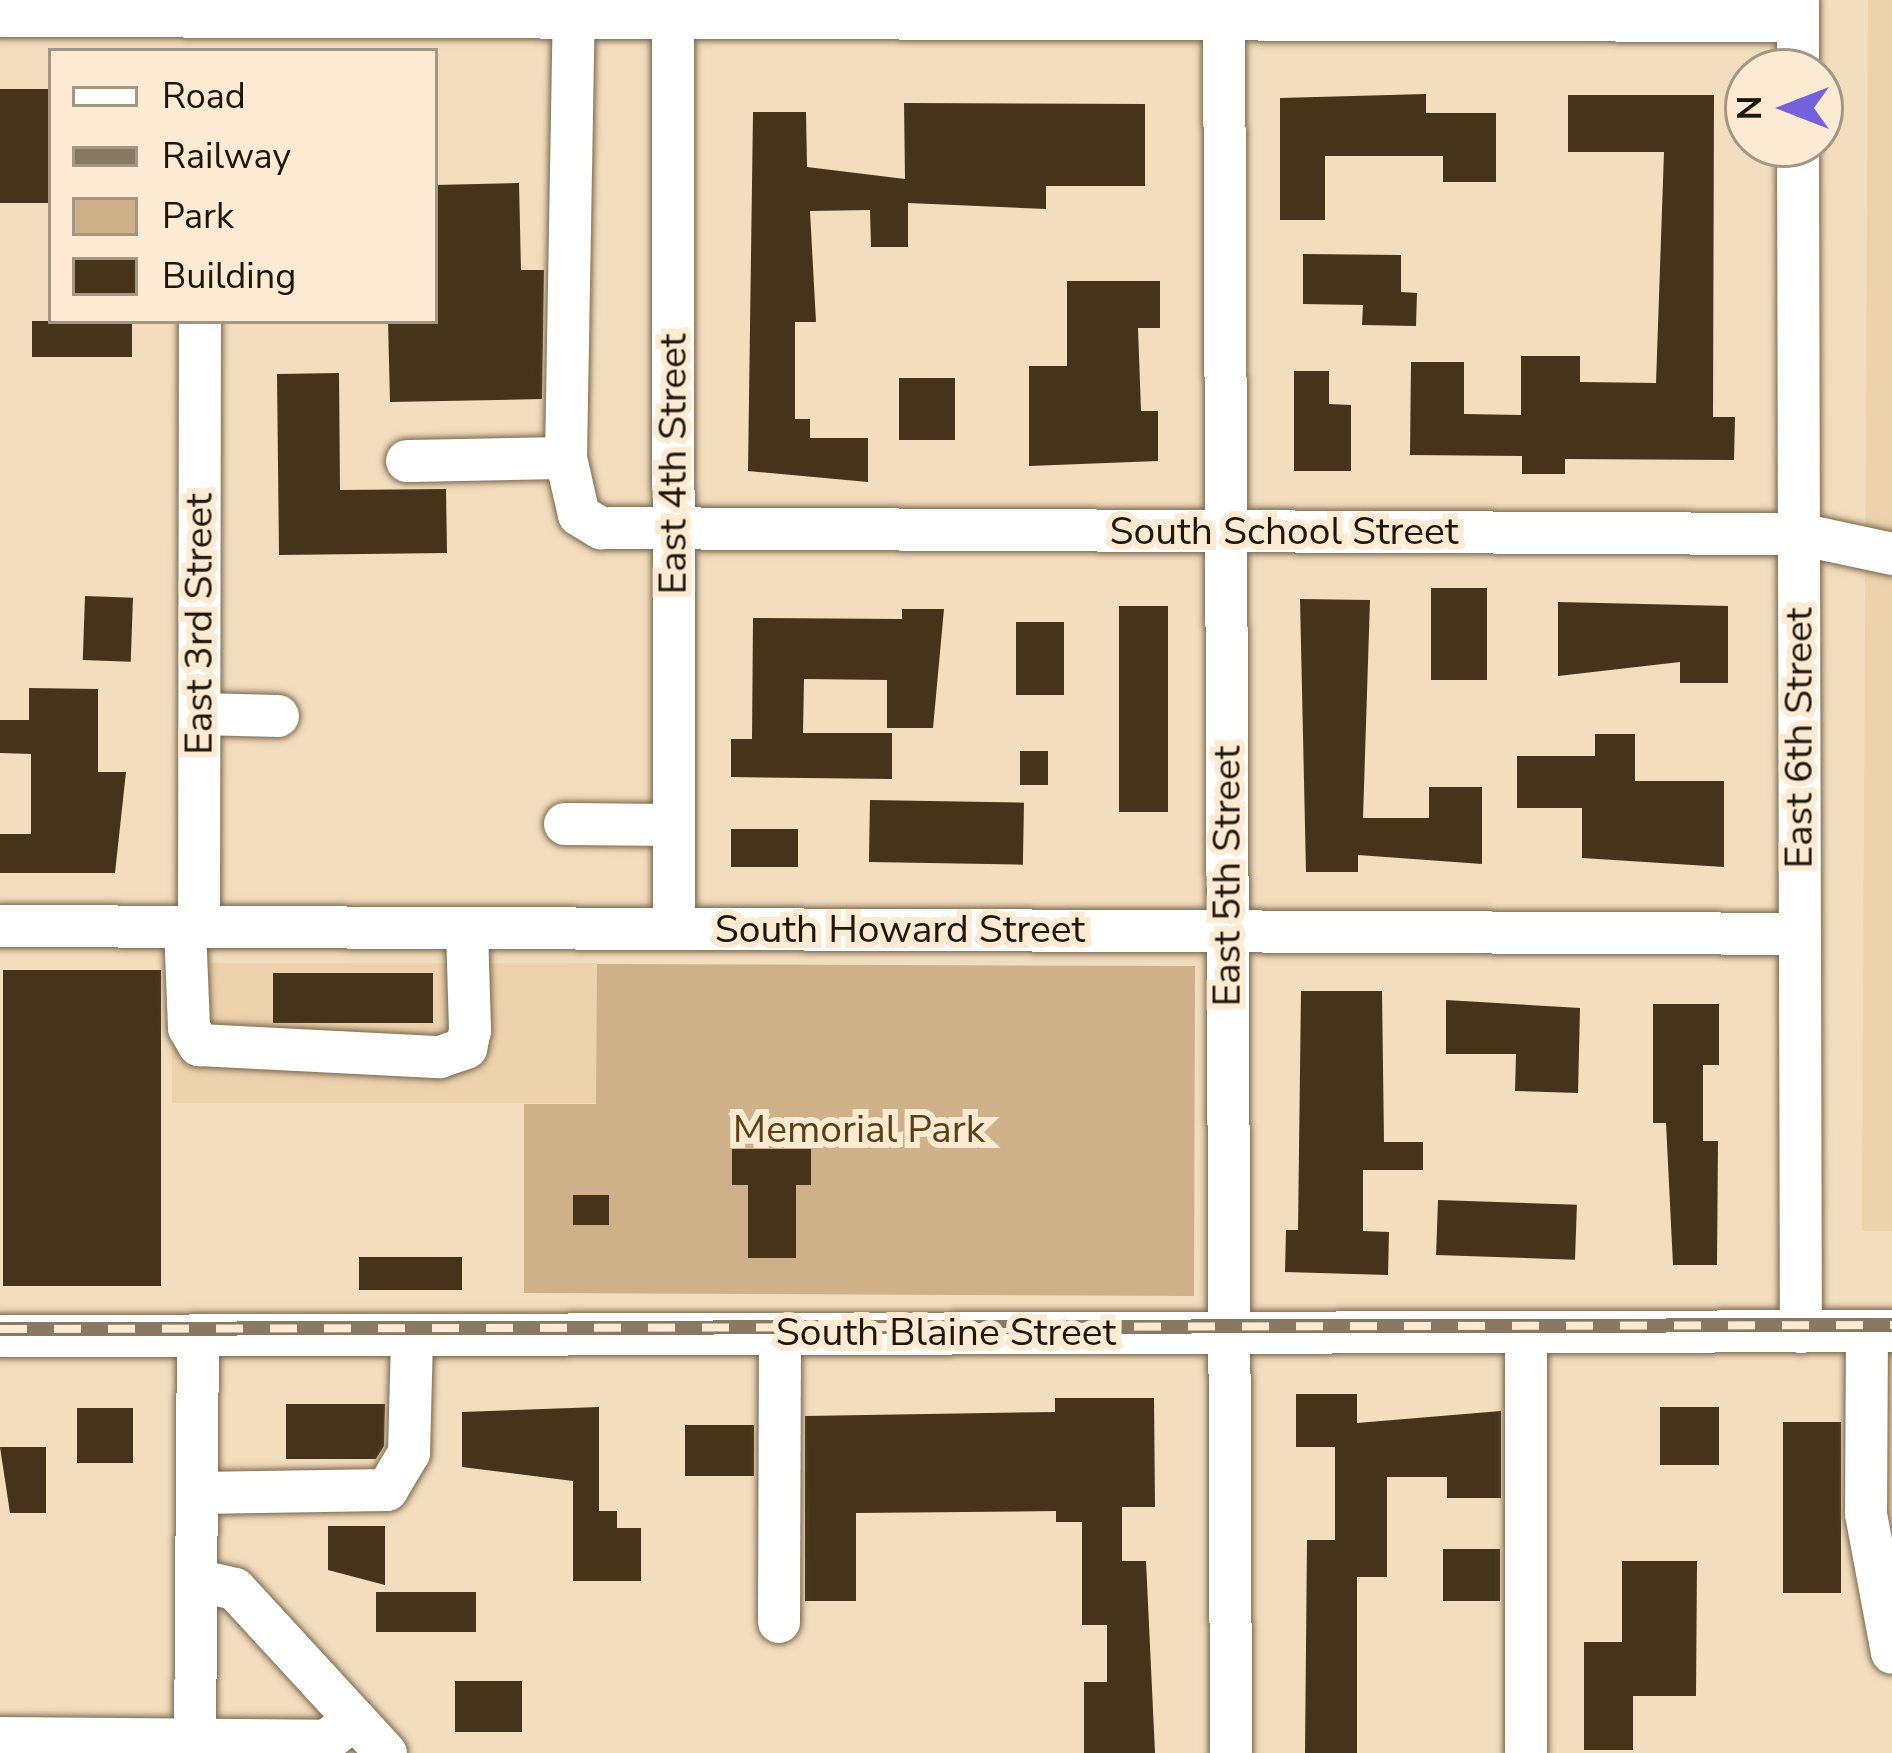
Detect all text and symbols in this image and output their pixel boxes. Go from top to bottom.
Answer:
legend [48,48,438,324]
north arrow [1724,48,1844,168]
text: Road [162,72,246,121]
text: N [1728,96,1773,120]
text: Railway [162,132,291,181]
text: Park [162,192,234,241]
text: Building [162,252,296,301]
street label: East 4th Street [651,334,697,594]
street label: East 3rd Street [177,493,223,755]
street label: South School Street [1110,509,1458,555]
street label: East 6th Street [1777,608,1823,868]
street label: East 5th Street [1205,746,1251,1006]
street label: South Howard Street [715,907,1085,953]
park label: Memorial Park [733,1107,985,1153]
street label: South Blaine Street [776,1310,1116,1356]

